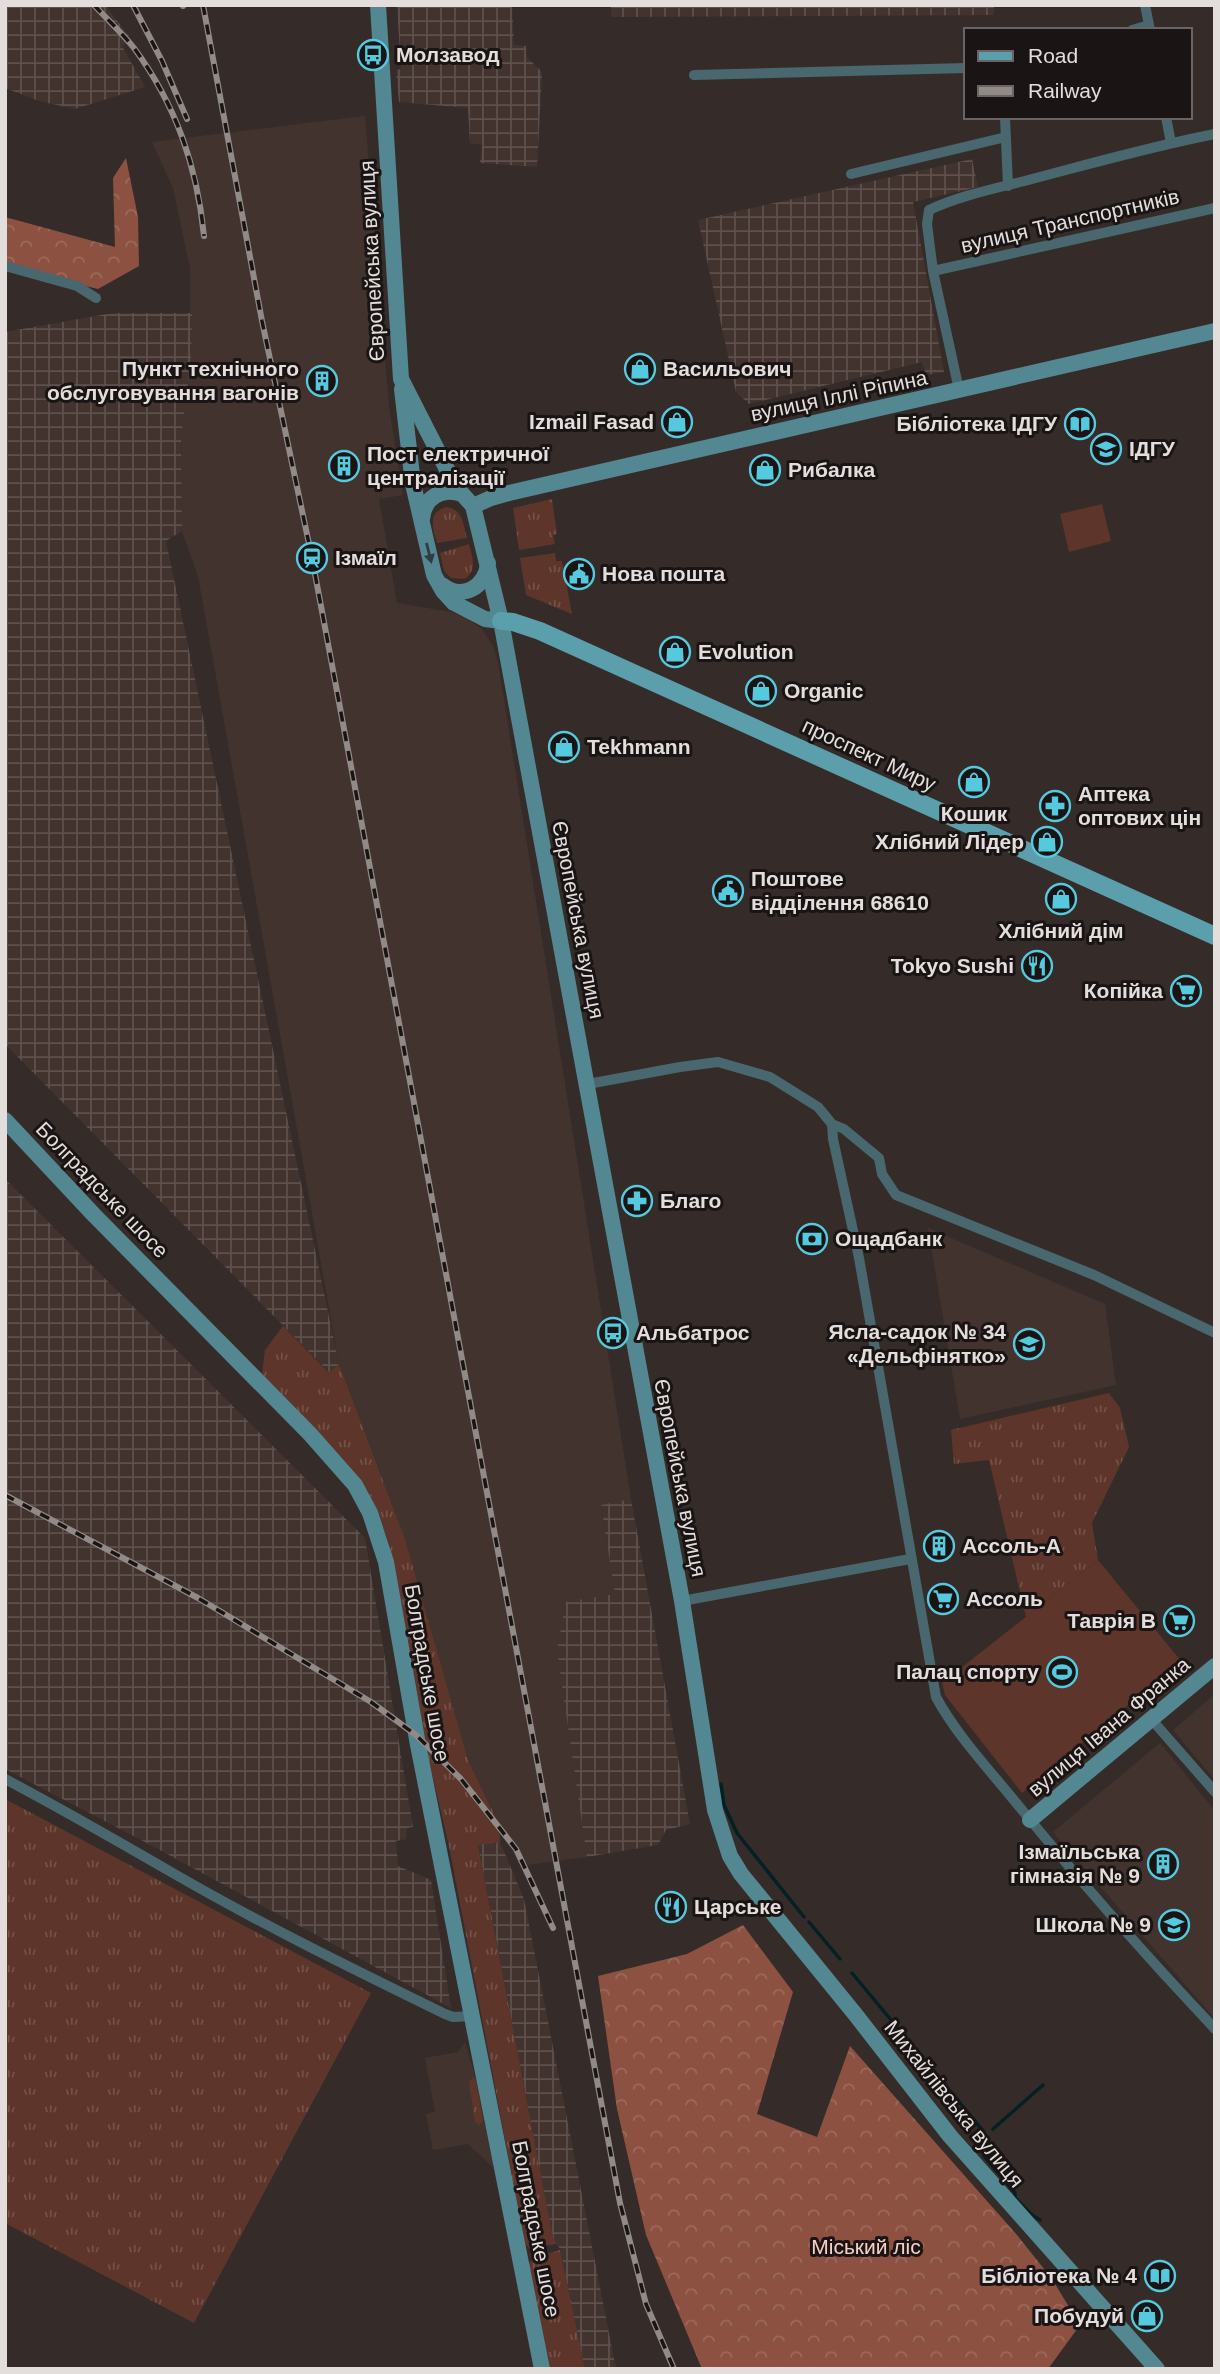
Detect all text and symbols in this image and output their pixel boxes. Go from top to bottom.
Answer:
legend [964,28,1192,119]
bus stop icon: Молзавод [356,38,390,72]
place label: Молзавод [396,43,500,66]
text: Road [1028,44,1078,67]
text: Railway [1028,79,1102,102]
street label: Європейська вулиця [355,160,388,362]
street label: вулиця Транспортників [959,184,1181,257]
shop icon: Васильович [623,352,657,386]
place label: Пункт технічного обслуговування вагонів [47,357,299,404]
place label: Васильович [663,357,792,380]
building icon: Пункт технічного обслуговування вагонів [305,364,339,398]
street label: вулиця Іллі Ріпина [749,365,930,425]
shop icon: Izmail Fasad [660,405,694,439]
library icon: Бібліотека ІДГУ [1063,407,1097,441]
place label: Izmail Fasad [529,410,654,433]
place label: Бібліотека ІДГУ [896,412,1058,435]
school or university icon: ІДГУ [1089,432,1123,466]
place label: ІДГУ [1129,437,1176,460]
place label: Пост електричної централізації [367,442,550,489]
building icon: Пост електричної централізації [327,449,361,483]
shop icon: Рибалка [748,453,782,487]
place label: Рибалка [788,458,875,481]
station icon: Ізмаїл [295,541,329,575]
one-way arrow [424,542,435,564]
place label: Ізмаїл [335,546,397,569]
public building icon: Нова пошта [562,557,596,591]
place label: Нова пошта [602,562,725,585]
shop icon: Evolution [658,635,692,669]
place label: Evolution [698,640,794,663]
shop icon: Organic [744,674,778,708]
place label: Organic [784,679,864,702]
street label: проспект Миру [799,714,940,796]
shop icon: Tekhmann [547,730,581,764]
place label: Tekhmann [587,735,690,758]
shop icon: Кошик [957,765,991,799]
place label: Аптека оптових цін [1078,782,1201,829]
pharmacy icon: Аптека оптових цін [1038,789,1072,823]
place label: Кошик [941,802,1008,825]
street label: Європейська вулиця [548,819,609,1021]
shop icon: Хлібний Лідер [1030,825,1064,859]
place label: Хлібний Лідер [875,830,1024,853]
place label: Поштове відділення 68610 [751,867,929,914]
public building icon: Поштове відділення 68610 [711,874,745,908]
shop icon: Хлібний дім [1044,882,1078,916]
place label: Хлібний дім [998,919,1124,942]
restaurant icon: Tokyo Sushi [1020,949,1054,983]
place label: Tokyo Sushi [891,954,1014,977]
supermarket icon: Копійка [1169,974,1203,1008]
place label: Копійка [1084,979,1163,1002]
street label: Болградське шосе [32,1117,173,1262]
pharmacy icon: Благо [620,1184,654,1218]
place label: Благо [660,1189,721,1212]
bank icon: Ощадбанк [795,1222,829,1256]
place label: Ощадбанк [835,1227,943,1250]
bus stop icon: Альбатрос [596,1316,630,1350]
place label: Ясла-садок № 34 «Дельфінятко» [828,1320,1006,1367]
place label: Альбатрос [636,1321,750,1344]
school or university icon: Ясла-садок № 34 «Дельфінятко» [1012,1327,1046,1361]
street label: Європейська вулиця [650,1377,711,1579]
building icon: Ассоль-А [922,1529,956,1563]
place label: Ассоль-А [962,1534,1061,1557]
street label: Болградське шосе [401,1582,454,1763]
supermarket icon: Ассоль [926,1582,960,1616]
place label: Ассоль [966,1587,1043,1610]
supermarket icon: Таврія В [1162,1604,1196,1638]
place label: Таврія В [1067,1609,1156,1632]
street label: вулиця Івана Франка [1023,1652,1194,1801]
sports icon: Палац спорту [1045,1655,1079,1689]
place label: Палац спорту [896,1660,1039,1683]
place label: Ізмаїльська гімназія № 9 [1010,1840,1140,1887]
building icon: Ізмаїльська гімназія № 9 [1146,1847,1180,1881]
restaurant icon: Царське [654,1890,688,1924]
place label: Царське [694,1895,781,1918]
school or university icon: Школа № 9 [1157,1908,1191,1942]
place label: Школа № 9 [1036,1913,1151,1936]
street label: Михайлівська вулиця [880,2016,1029,2192]
street label: Болградське шосе [508,2139,565,2319]
park label: Міський ліс [811,2235,921,2258]
library icon: Бібліотека № 4 [1143,2259,1177,2293]
place label: Бібліотека № 4 [981,2264,1137,2287]
shop icon: Побудуй [1130,2299,1164,2333]
place label: Побудуй [1034,2304,1124,2327]

